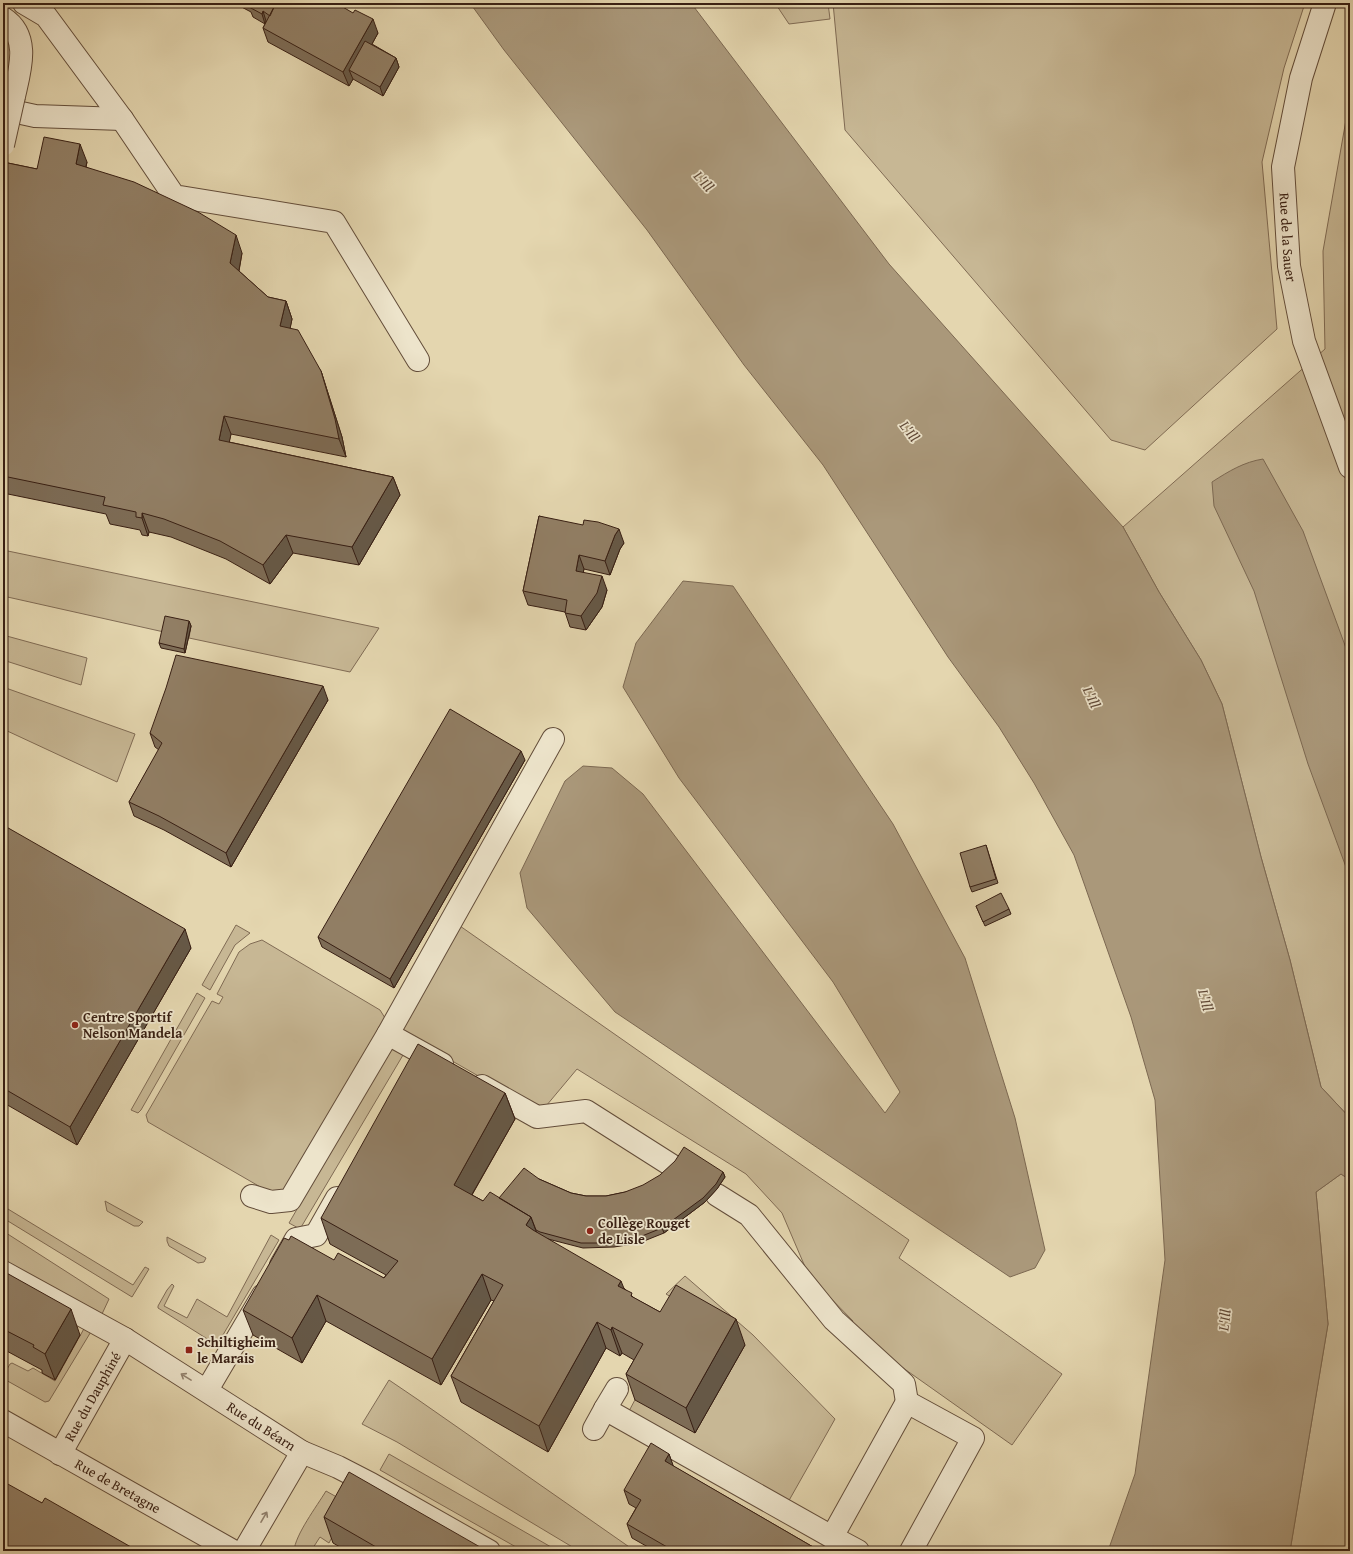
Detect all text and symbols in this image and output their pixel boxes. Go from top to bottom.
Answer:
water label: L'Ill [688,165,719,196]
street label: Rue de la Sauer [1275,192,1302,284]
water label: L'Ill [894,415,925,446]
water label: L'Ill [1078,682,1106,712]
water label: L'Ill [1193,986,1219,1013]
place label: Centre Sportif Nelson Mandela [83,1007,183,1043]
marker: Centre Sportif Nelson Mandela [70,1020,80,1030]
place label: Collège Rouget de Lisle [598,1213,691,1249]
marker: Collège Rouget de Lisle [585,1226,595,1236]
water label: L'Ill [1212,1308,1236,1333]
place label: Schiltigheim le Marais [197,1332,276,1368]
marker: Schiltigheim le Marais [184,1345,194,1355]
street label: Rue du Dauphiné [59,1348,126,1445]
one-way arrow [181,1373,192,1381]
street label: Rue du Béarn [223,1397,300,1456]
street label: Rue de Bretagne [71,1454,165,1518]
one-way arrow [260,1511,268,1523]

